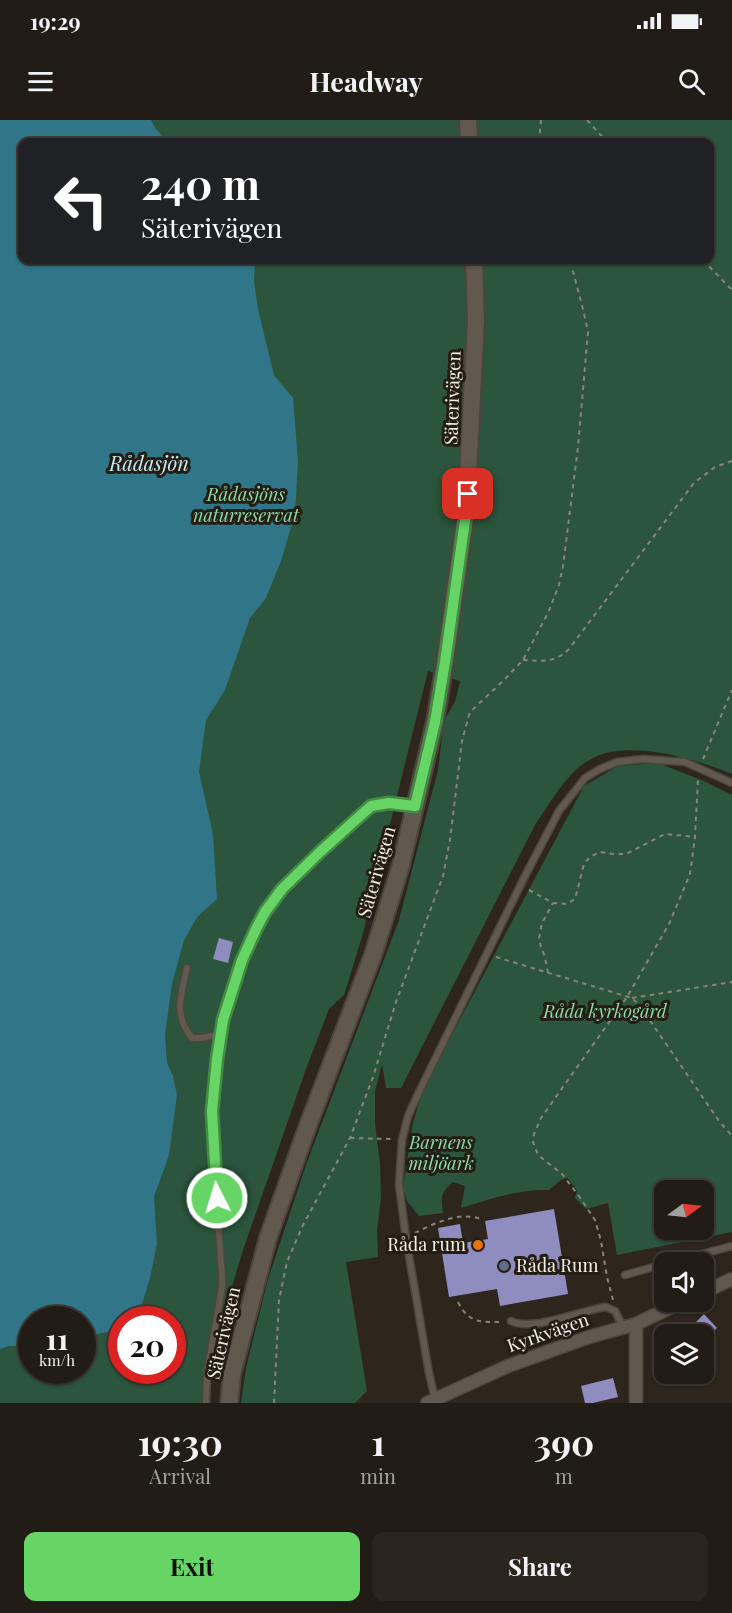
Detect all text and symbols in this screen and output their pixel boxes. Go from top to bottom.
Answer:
text: 19:29 [30,6,81,36]
text: Headway [309,63,423,99]
icon: menu [24,65,57,98]
icon: search [675,65,708,98]
text: 240 m [141,155,260,211]
icon: left [42,162,120,240]
text: Säterivägen [141,209,282,245]
street label: Säterivägen [438,350,466,446]
water label: Rådasjön [108,449,189,476]
pin [442,468,493,519]
icon: arrive [451,477,484,510]
park label: Rådasjöns naturreservat [193,482,300,527]
street label: Säterivägen [352,823,401,920]
park label: Råda kyrkogård [542,999,668,1023]
park label: Barnens miljöark [408,1130,474,1175]
position arrow [185,1166,249,1230]
north arrow [654,1180,714,1240]
map controls [654,1180,714,1384]
place label: Råda rum [387,1232,466,1256]
marker: Råda rum [471,1238,485,1252]
button: sound [654,1252,714,1312]
place label: Råda Rum [516,1253,598,1277]
marker: Råda Rum [497,1259,511,1273]
street label: Säterivägen [201,1284,245,1381]
speed limit sign: 20 [108,1306,186,1384]
street label: Kyrkvägen [503,1307,592,1357]
text: 11 [46,1318,68,1358]
button: layers [654,1324,714,1384]
text: km/h [39,1350,75,1370]
text: 19:30 [138,1417,223,1465]
text: 1 [371,1417,385,1465]
text: 390 [534,1417,594,1465]
text: Arrival [149,1462,211,1489]
text: min [360,1462,396,1489]
text: m [555,1462,573,1489]
button: Exit [24,1532,360,1601]
button: Share [372,1532,708,1601]

